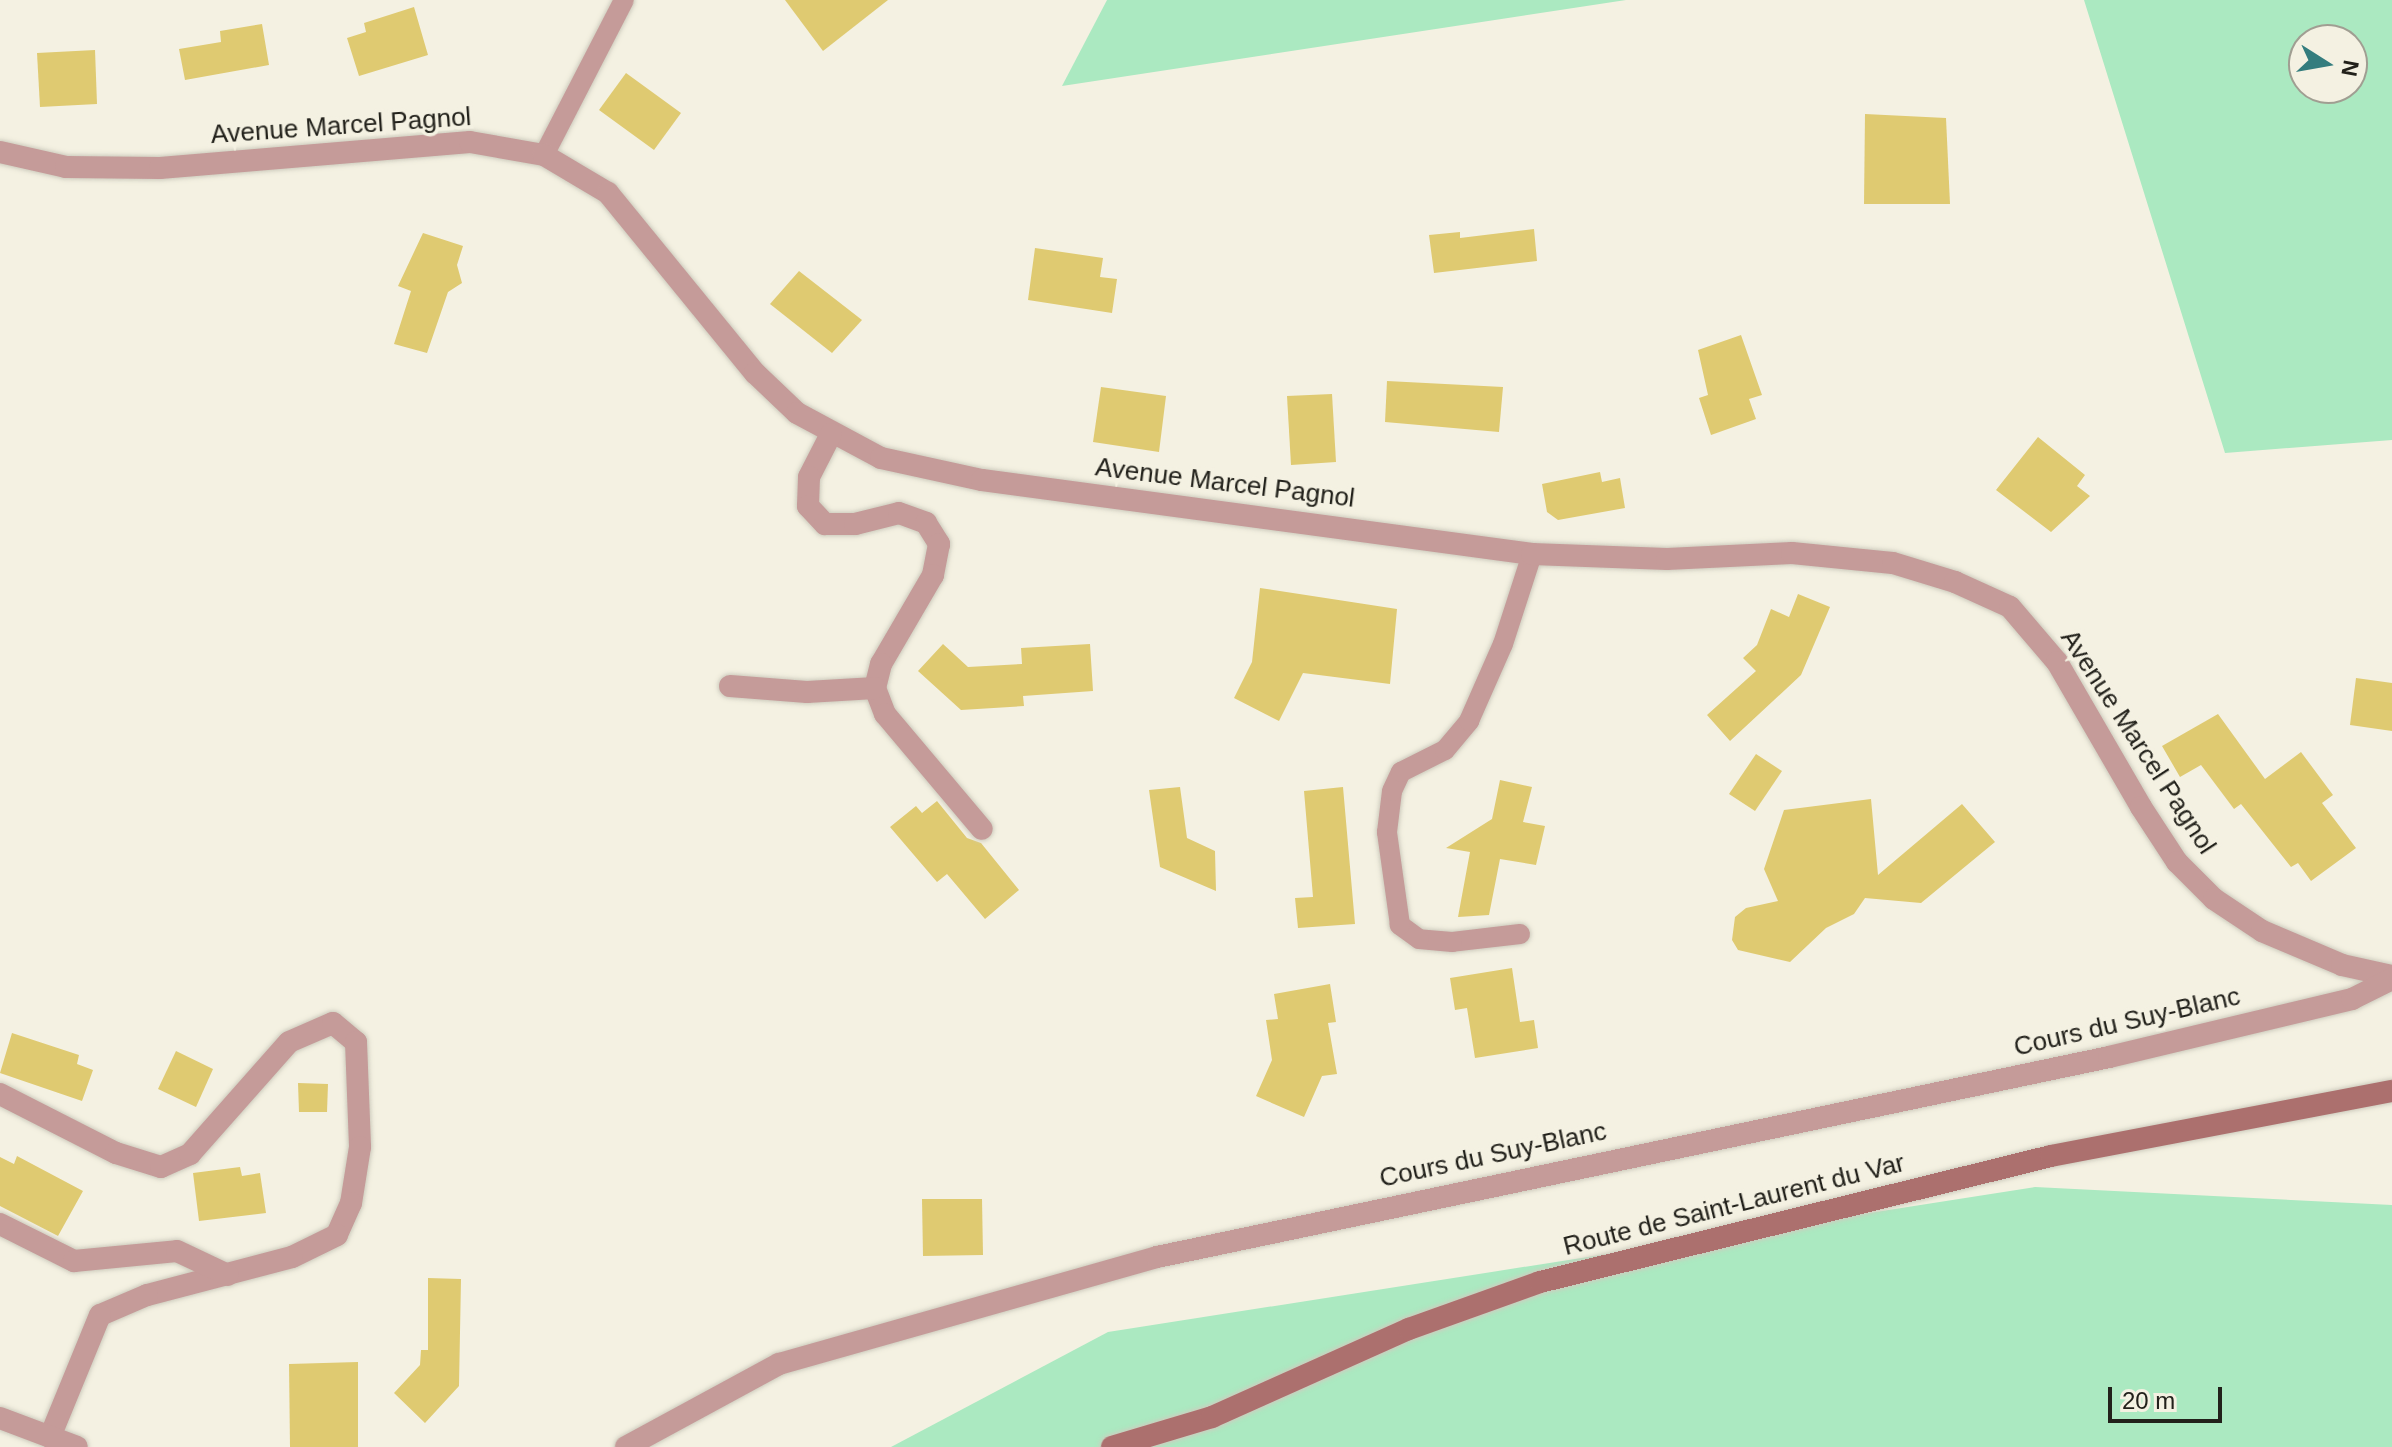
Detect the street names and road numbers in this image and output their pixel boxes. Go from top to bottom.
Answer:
street label: Avenue Marcel Pagnol [210,101,472,151]
street label: Avenue Marcel Pagnol [1094,452,1356,514]
street label: Avenue Marcel Pagnol [2054,624,2222,860]
street label: Cours du Suy-Blanc [2011,981,2243,1063]
street label: Cours du Suy-Blanc [1377,1116,1609,1194]
street label: Route de Saint-Laurent du Var [1560,1147,1908,1263]

